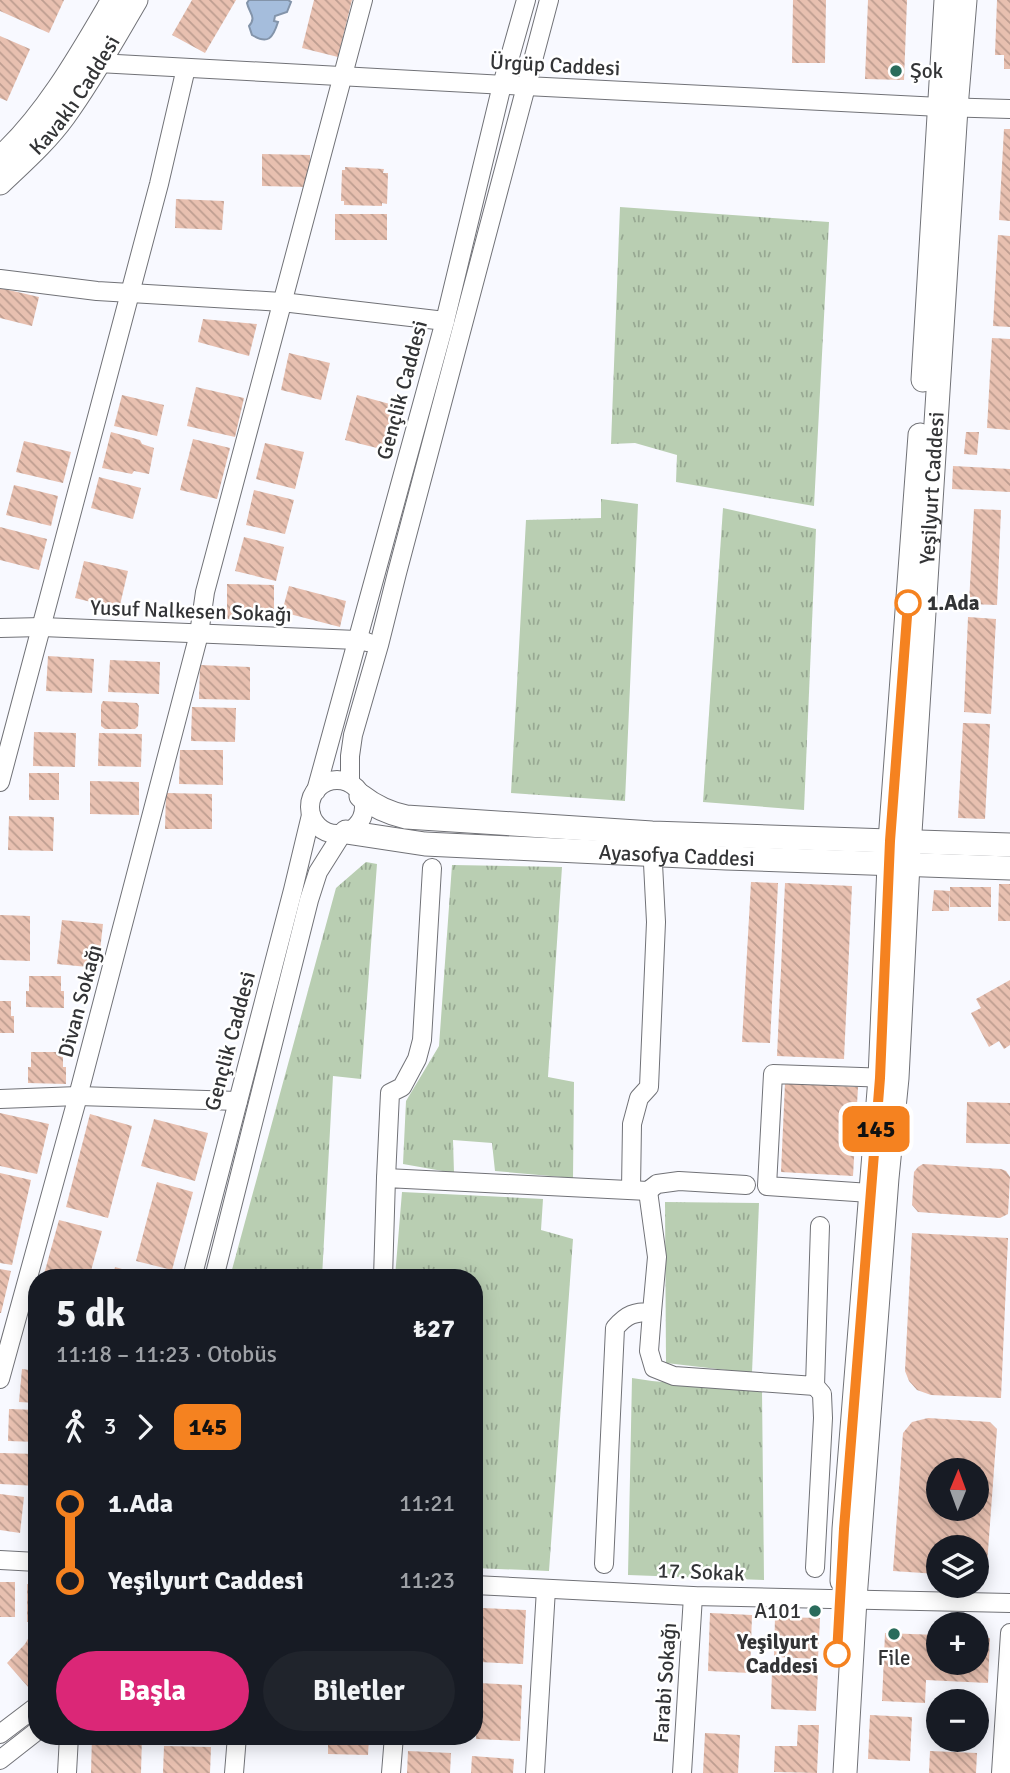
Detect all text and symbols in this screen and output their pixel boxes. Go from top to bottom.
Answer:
street label: Kavaklı Caddesi [24,31,125,161]
street label: Ürgüp Caddesi [489,49,621,81]
place label: Şok [910,58,944,84]
marker: Şok [888,63,904,79]
street label: Gençlik Caddesi [371,318,433,462]
street label: Yeşilyurt Caddesi [914,411,950,565]
marker: 1.Ada [895,590,921,616]
place label: 1.Ada [927,590,980,616]
street label: Yusuf Nalkesen Sokağı [90,594,292,628]
street label: Ayasofya Caddesi [598,839,755,872]
street label: Divan Sokağı [52,942,108,1060]
street label: Gençlik Caddesi [199,969,261,1113]
line badge: 145 [836,1106,916,1152]
text: 145 [857,1114,895,1144]
text: 5 dk [56,1290,125,1337]
text: ₺27 [413,1313,455,1345]
text: 11:18 – 11:23 · Otobüs [56,1340,277,1369]
icon: walk [56,1408,94,1446]
icon: forward [126,1408,164,1446]
text: 3 [104,1412,116,1441]
text: 145 [188,1412,227,1442]
north arrow [926,1458,989,1521]
map controls [926,1458,989,1752]
text: 1.Ada [108,1488,173,1520]
text: 11:21 [399,1489,455,1518]
button: layers [926,1535,989,1598]
street label: 17. Sokak [657,1557,745,1587]
text: Yeşilyurt Caddesi [108,1565,304,1597]
text: 11:23 [399,1566,455,1595]
place label: A101 [754,1598,801,1624]
marker: A101 [807,1603,823,1619]
button: + [926,1612,989,1675]
street label: Farabi Sokağı [648,1622,682,1744]
marker: File [886,1626,902,1642]
place label: Yeşilyurt Caddesi [736,1629,818,1679]
marker: Yeşilyurt Caddesi [824,1641,850,1667]
place label: File [877,1645,911,1671]
button: Başla [56,1651,249,1731]
button: Biletler [263,1651,455,1731]
button: − [926,1689,989,1752]

